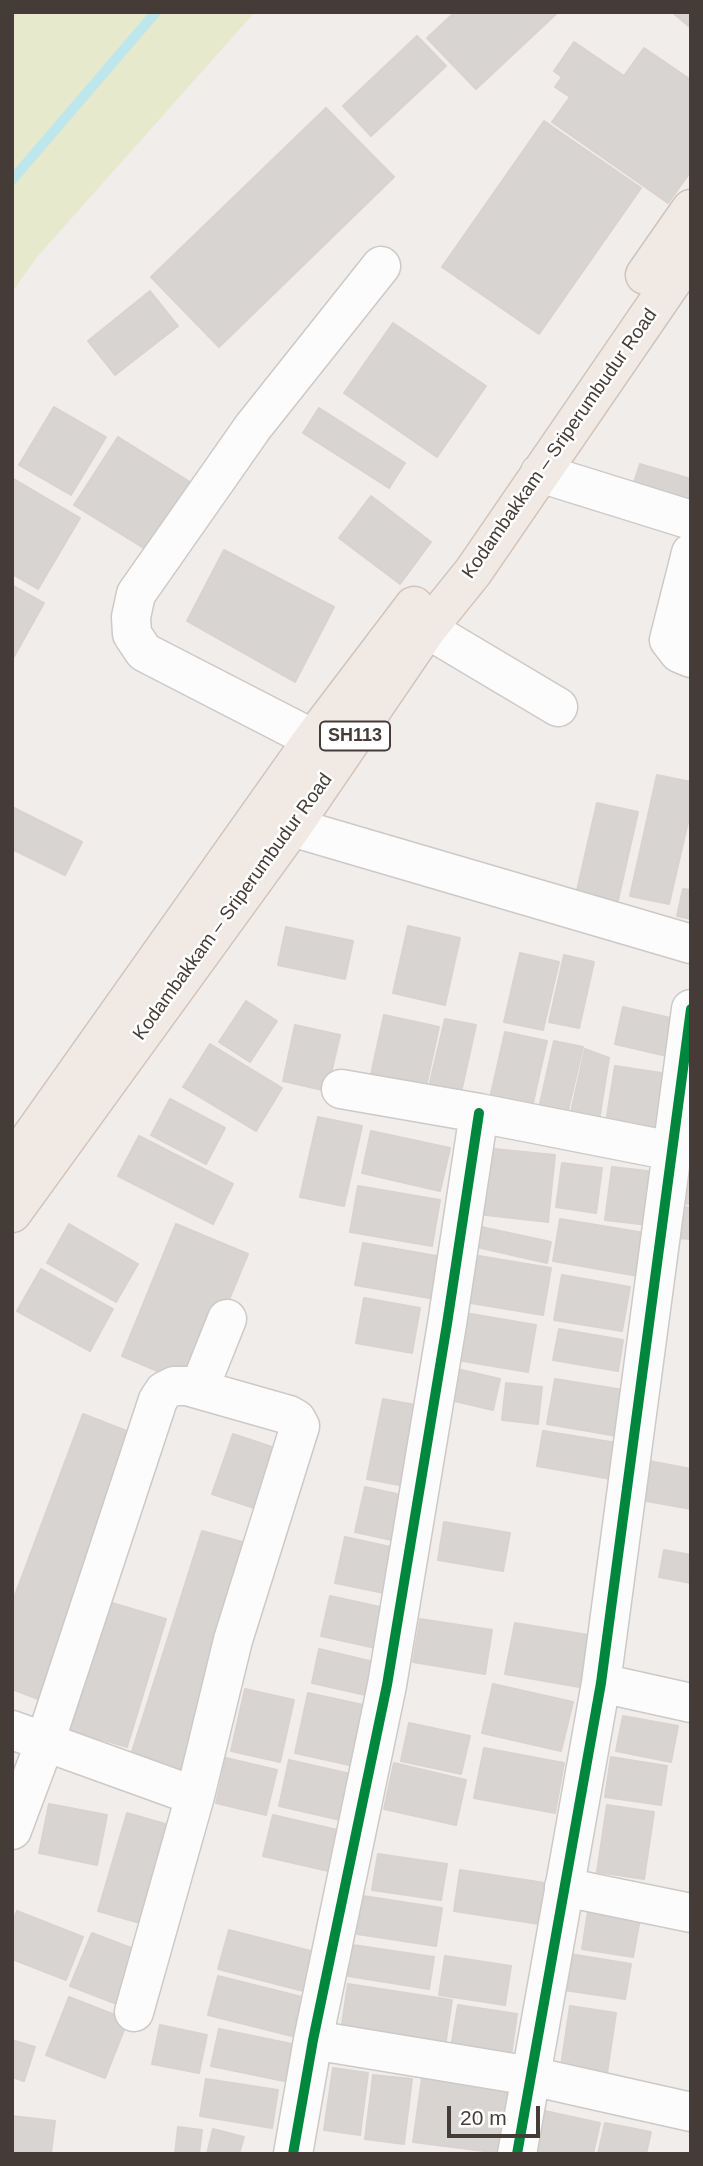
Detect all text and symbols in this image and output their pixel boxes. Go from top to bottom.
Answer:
street label: Kodambakkam – Sriperumbudur Road [458,305,662,583]
road number: SH113 [320,722,390,750]
street label: Kodambakkam – Sriperumbudur Road [128,769,338,1045]
scale bar [451,2092,544,2136]
text: 20 m [460,2106,507,2129]

